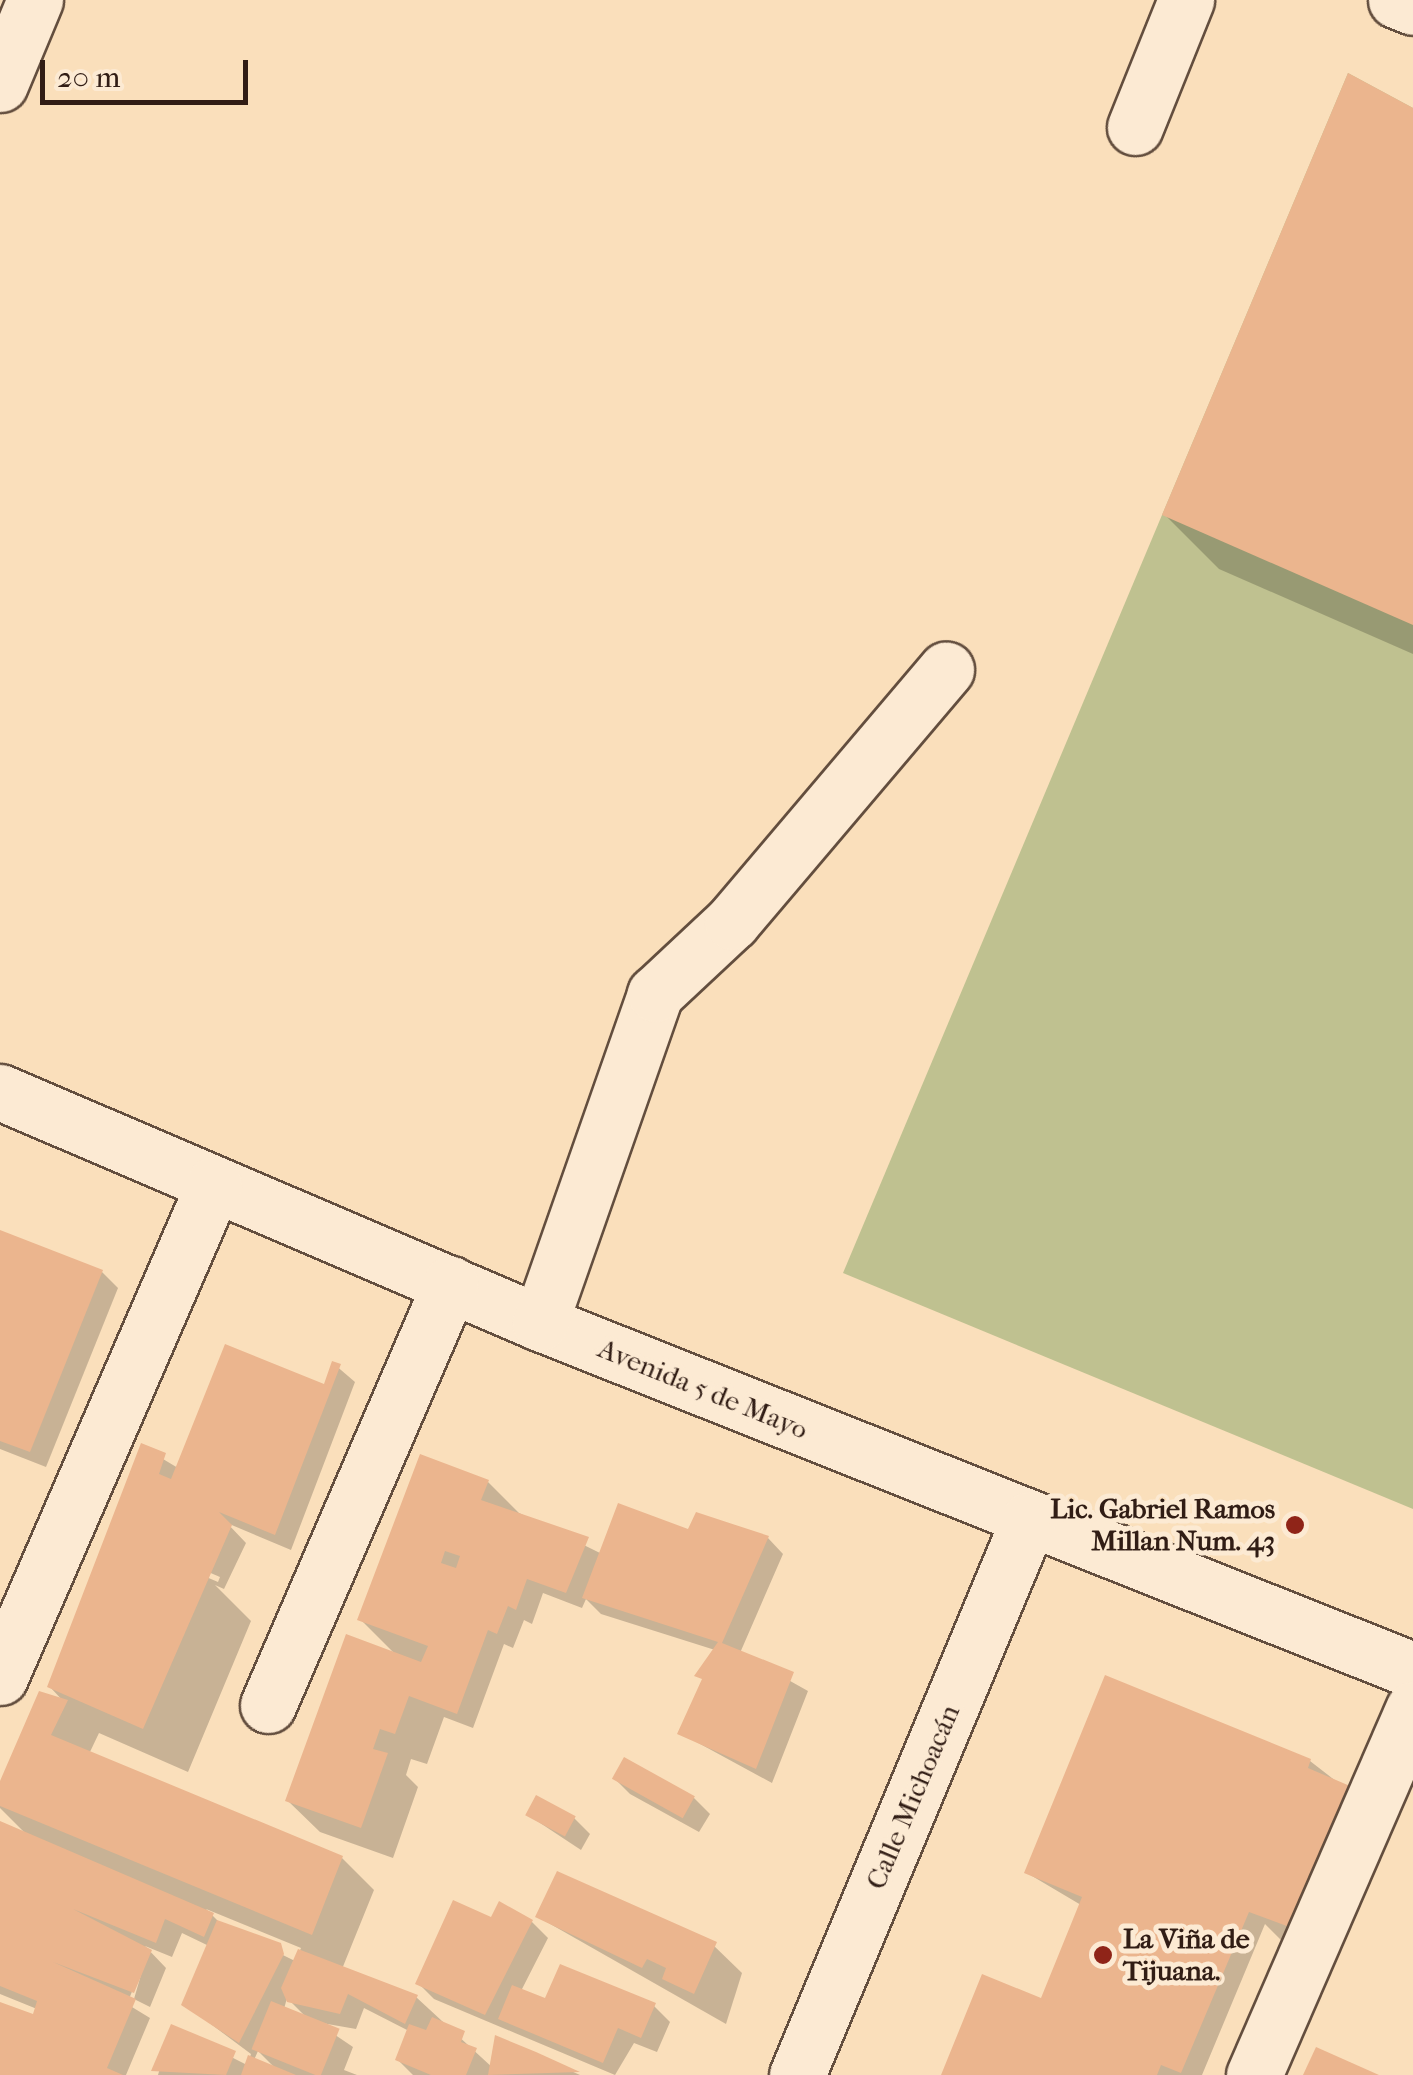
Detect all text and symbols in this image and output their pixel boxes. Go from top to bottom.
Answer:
scale bar [45,40,252,102]
text: 20 m [57,60,120,95]
street label: Avenida 5 de Mayo [593,1332,813,1446]
place label: Lic. Gabriel Ramos Millan Num. 43 [1050,1492,1275,1558]
marker: Lic. Gabriel Ramos Millan Num. 43 [1284,1514,1306,1536]
street label: Calle Michoacán [859,1700,967,1894]
place label: La Viña de Tijuana. [1123,1922,1250,1988]
marker: La Viña de Tijuana. [1092,1944,1114,1966]

